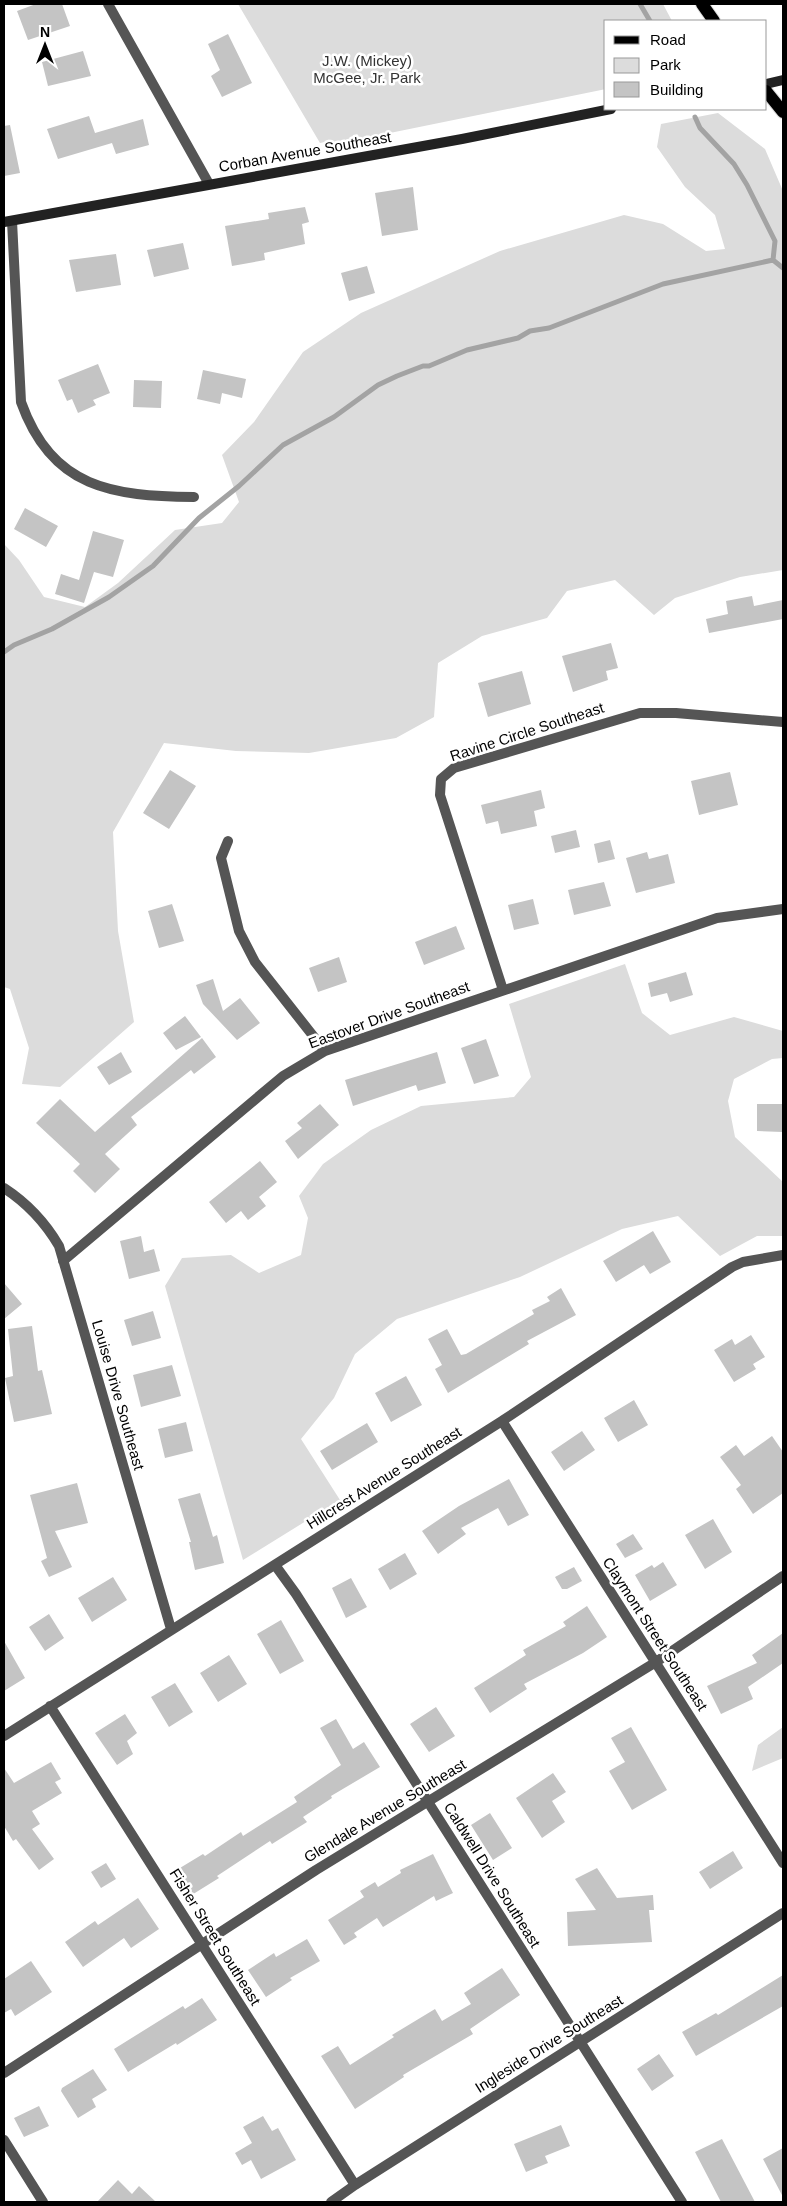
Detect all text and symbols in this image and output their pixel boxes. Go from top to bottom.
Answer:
north arrow [20,20,70,70]
legend [604,20,767,110]
text: N [40,24,50,40]
text: Road [650,31,686,48]
park label: J.W. (Mickey) McGee, Jr. Park [313,52,421,86]
text: Park [650,56,681,73]
text: Building [650,81,703,98]
street label: Corban Avenue Southeast [217,128,393,175]
street label: Ravine Circle Southeast [448,698,607,764]
street label: Eastover Drive Southeast [306,977,472,1052]
street label: Louise Drive Southeast [89,1318,148,1473]
street label: Hillcrest Avenue Southeast [303,1423,465,1532]
street label: Claymont Street Southeast [599,1554,712,1714]
street label: Glendale Avenue Southeast [301,1755,469,1866]
street label: Caldwell Drive Southeast [441,1799,544,1951]
street label: Fisher Street Southeast [166,1865,265,2009]
street label: Ingleside Drive Southeast [472,1991,626,2096]

